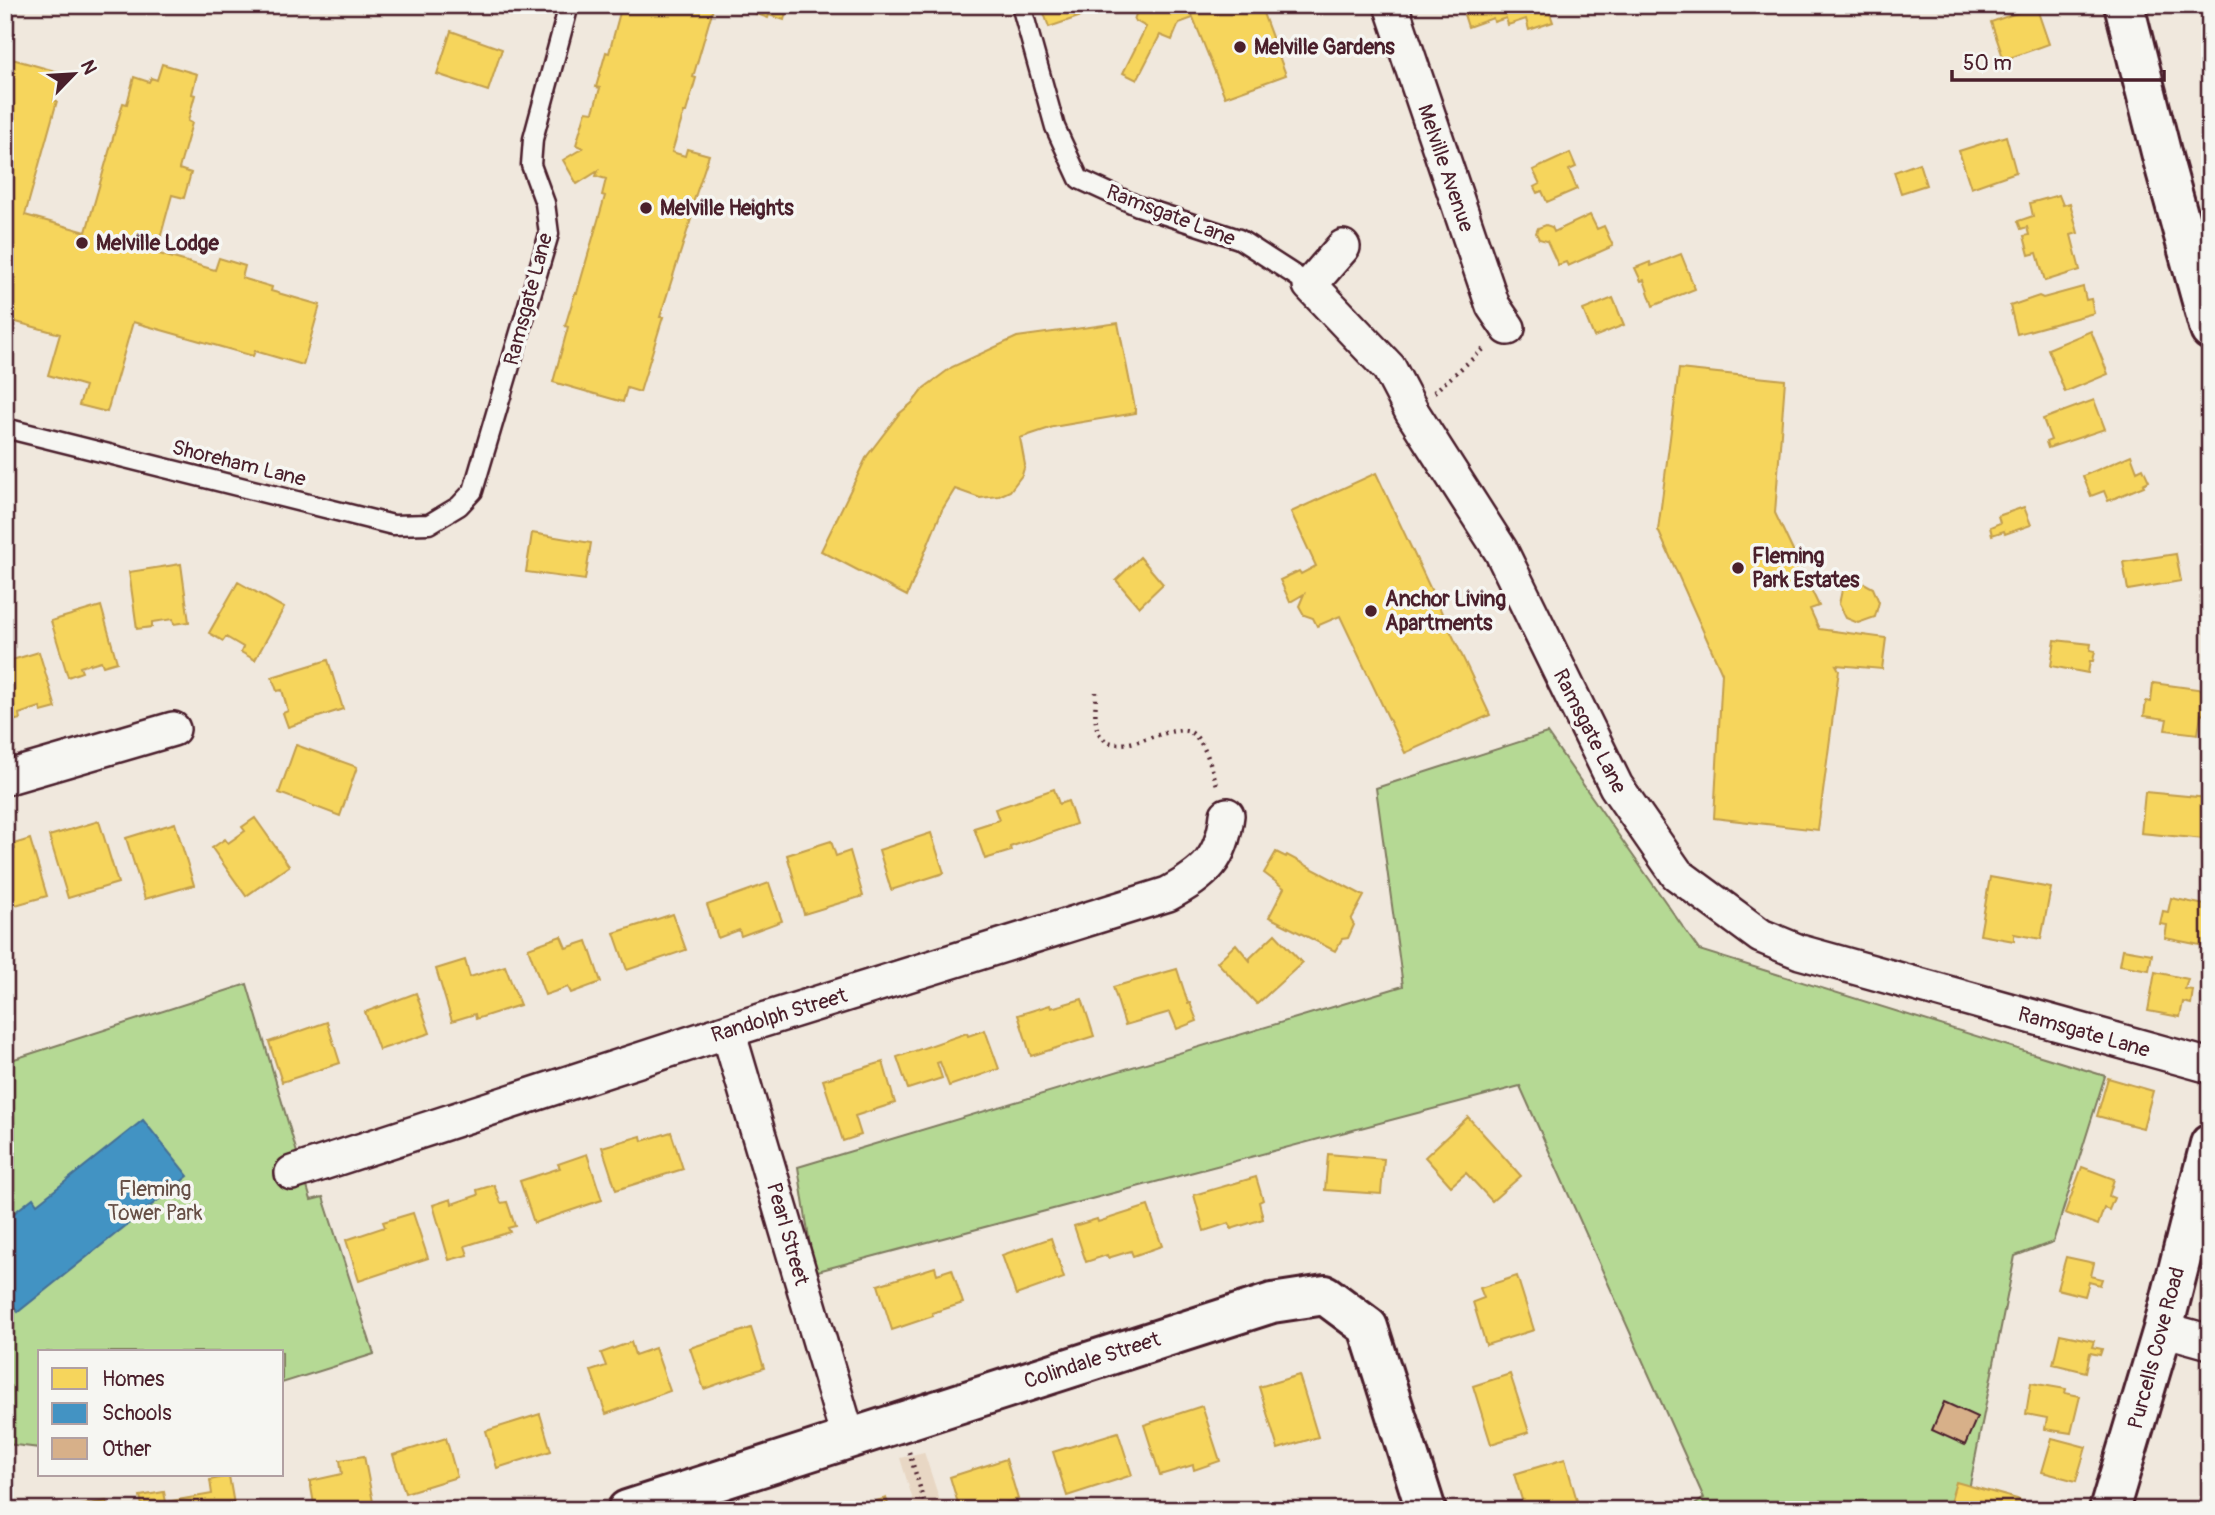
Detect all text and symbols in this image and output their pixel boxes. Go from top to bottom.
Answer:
place label: Melville Gardens [1254,34,1395,61]
north arrow [38,38,108,108]
scale bar [1952,38,2164,82]
marker: Melville Gardens [1232,39,1248,55]
text: 50 m [1963,50,2012,77]
text: N [75,56,102,78]
street label: Melville Avenue [1411,101,1480,236]
street label: Ramsgate Lane [1103,179,1240,253]
place label: Melville Heights [660,195,794,222]
marker: Melville Heights [638,200,654,216]
street label: Ramsgate Lane [498,229,559,368]
place label: Melville Lodge [96,230,219,257]
marker: Melville Lodge [74,235,90,251]
street label: Shoreham Lane [169,434,309,493]
place label: Fleming Park Estates [1752,543,1860,594]
marker: Fleming Park Estates [1730,560,1746,576]
place label: Anchor Living Apartments [1385,586,1506,637]
marker: Anchor Living Apartments [1363,603,1379,619]
street label: Ramsgate Lane [1547,665,1633,798]
street label: Randolph Street [708,982,851,1049]
street label: Ramsgate Lane [2015,1001,2154,1064]
park label: Fleming Tower Park [107,1176,203,1227]
street label: Pearl Street [760,1180,815,1289]
street label: Purcells Cove Road [2122,1264,2191,1432]
street label: Colindale Street [1021,1326,1164,1395]
legend [38,1350,284,1476]
text: Homes [102,1366,165,1393]
text: Schools [102,1400,172,1427]
text: Other [102,1436,152,1463]

